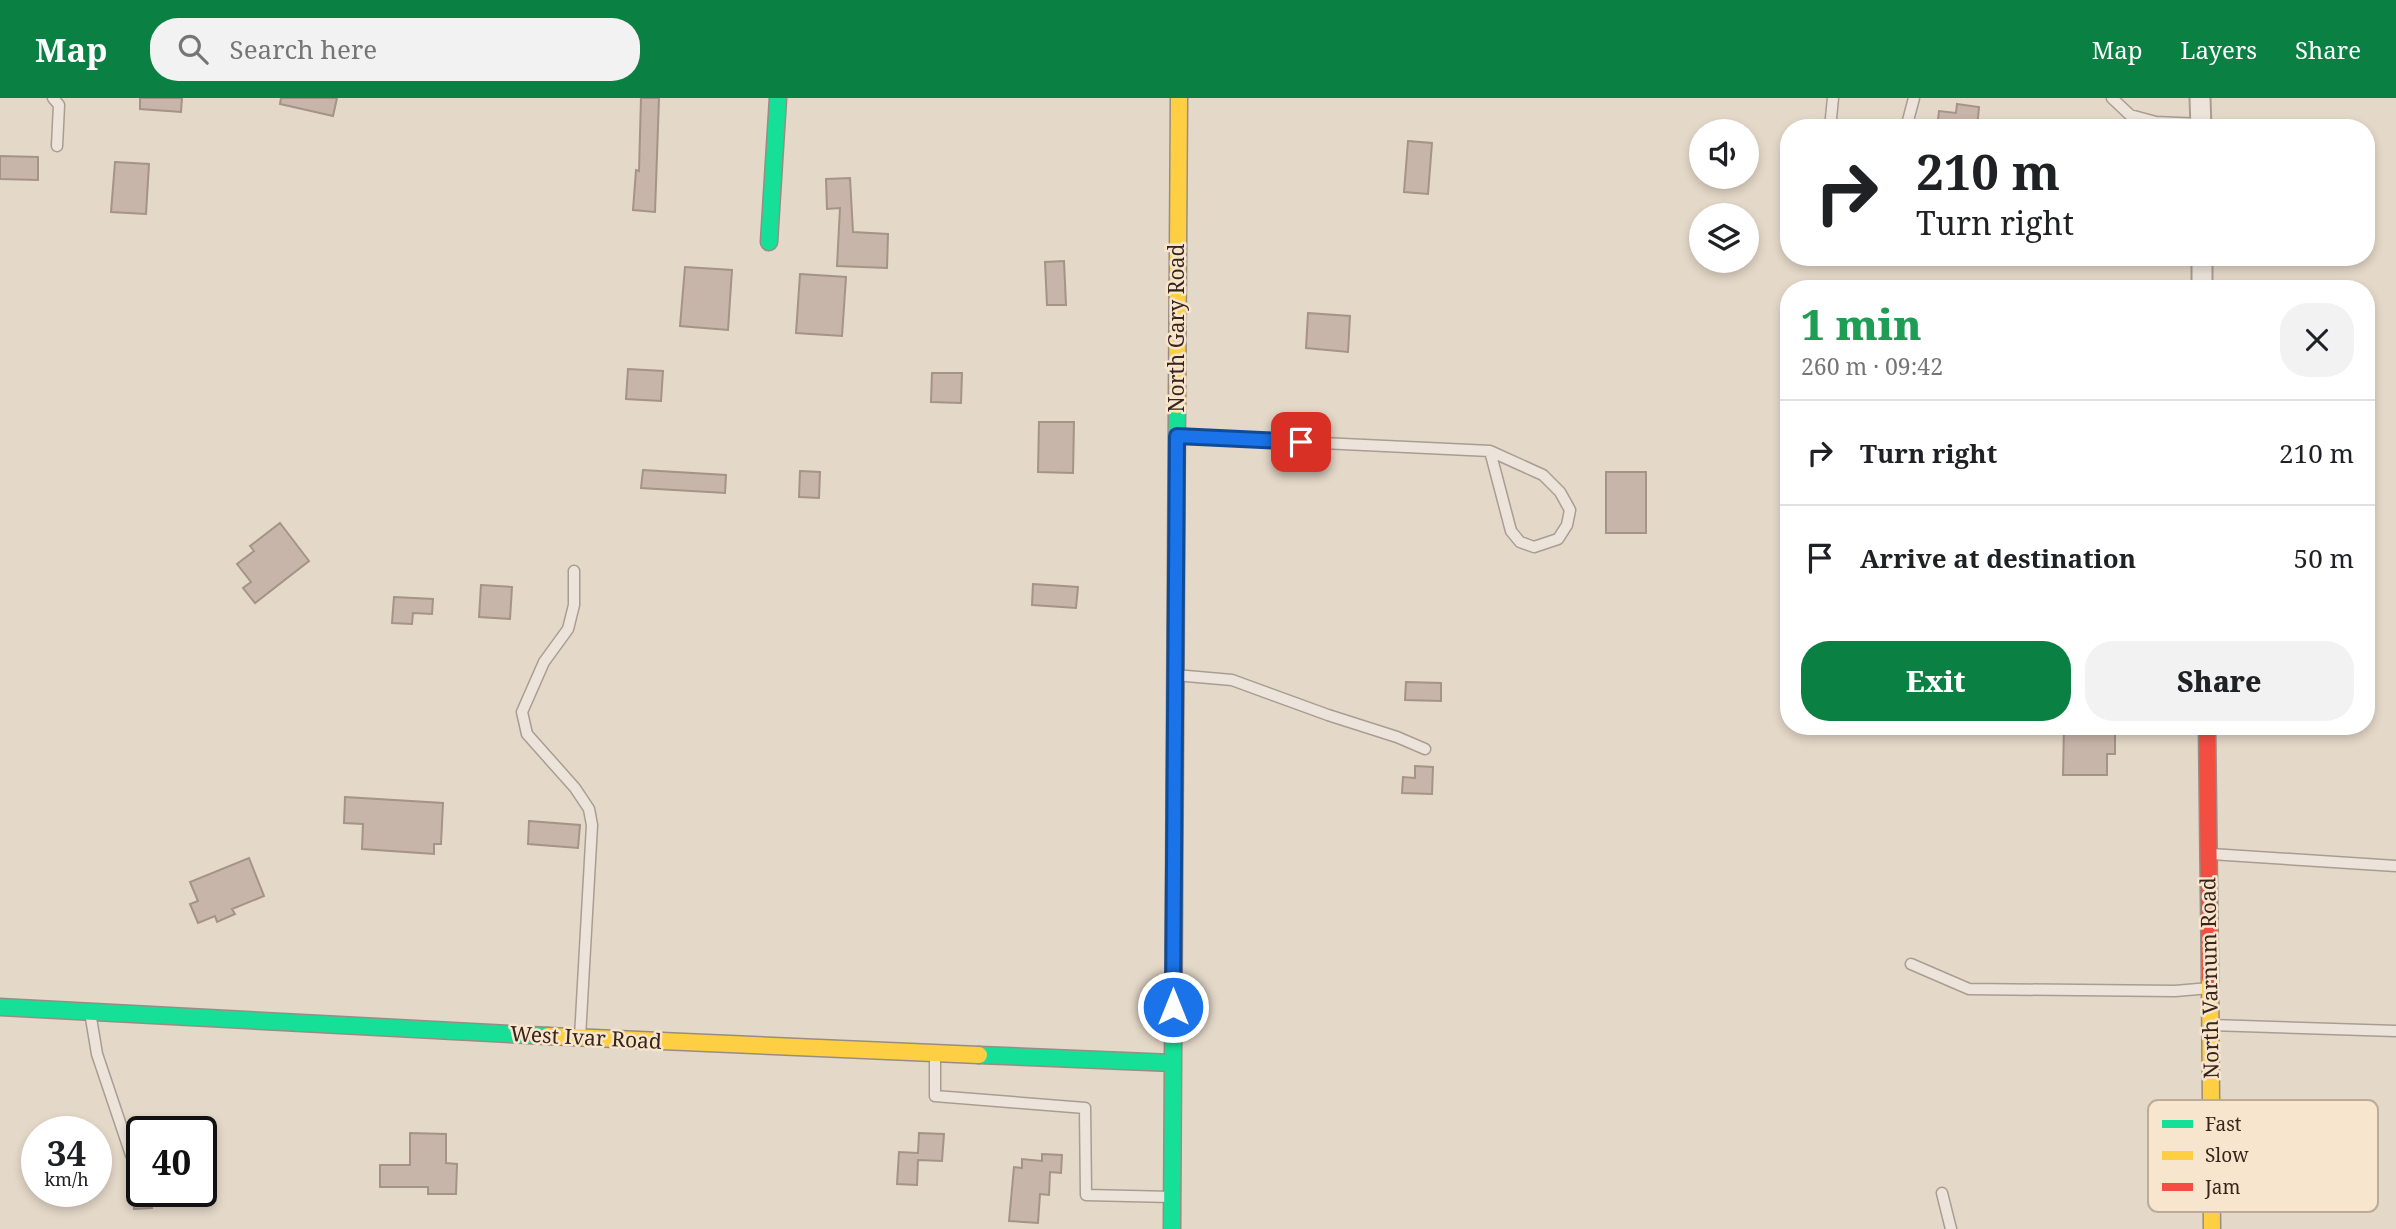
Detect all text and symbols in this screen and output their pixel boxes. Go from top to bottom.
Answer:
search box [150,18,640,81]
text: Map [35,27,108,72]
icon: search [174,30,212,68]
text: Search here [230,31,377,67]
text: Map [2092,33,2143,66]
text: Layers [2181,33,2257,66]
text: Share [2295,33,2361,66]
map controls [1689,119,1759,273]
button: sound [1689,119,1759,189]
text: 210 m [1916,138,2060,204]
icon: right [1801,147,1892,238]
text: Turn right [1916,201,2074,244]
button: layers [1689,203,1759,273]
street label: North Gary Road [1162,243,1190,412]
text: 1 min [1801,295,1922,352]
button: close [2280,303,2354,377]
text: 260 m · 09:42 [1801,350,1943,382]
pin [1271,412,1331,472]
icon: arrive [1282,423,1320,461]
icon: right [1801,434,1839,472]
text: Turn right [1860,435,1997,471]
text: 210 m [2279,435,2354,471]
icon: arrive [1801,539,1839,577]
text: Arrive at destination [1860,540,2136,576]
text: 50 m [2294,540,2354,576]
button: Exit [1801,641,2071,721]
button: Share [2085,641,2354,721]
street label: North Varnum Road [2193,877,2225,1079]
position arrow [1136,970,1210,1044]
street label: West Ivar Road [509,1019,663,1055]
legend [2148,1100,2378,1212]
text: Fast [2205,1111,2242,1137]
speed limit sign: 40 [126,1116,217,1207]
text: 34 [47,1129,86,1176]
text: Slow [2205,1142,2249,1168]
text: km/h [44,1167,89,1191]
text: Jam [2204,1174,2240,1200]

